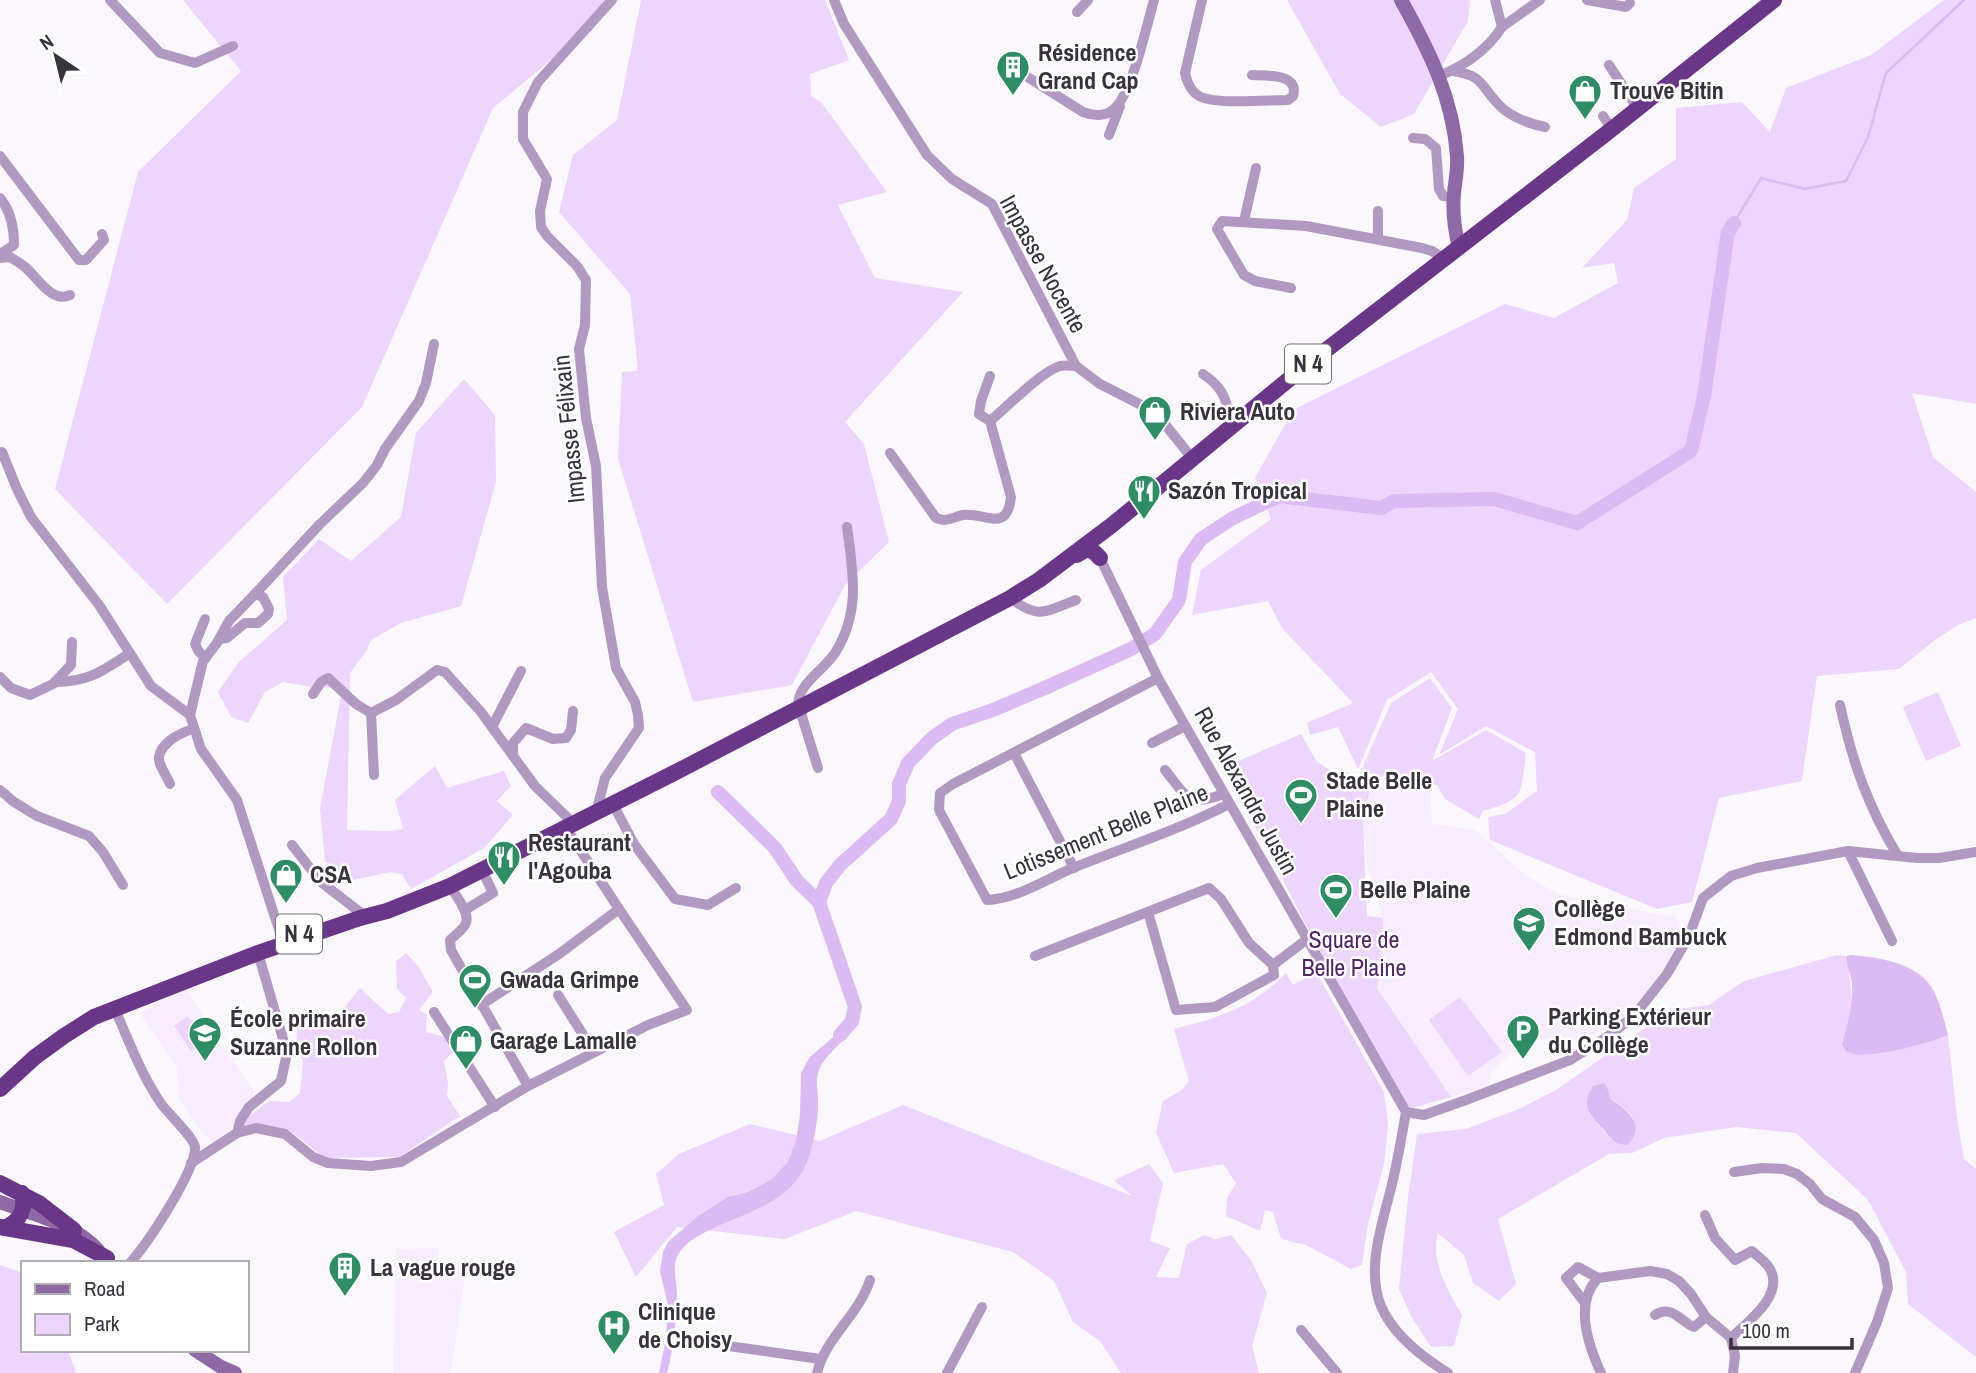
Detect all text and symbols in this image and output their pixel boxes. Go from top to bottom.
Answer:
north arrow [21,21,91,91]
text: N [34,28,58,56]
place label: Résidence Grand Cap [1038,36,1139,96]
building icon: Résidence Grand Cap [994,48,1032,97]
shop icon: Trouve Bitin [1566,72,1604,121]
place label: Trouve Bitin [1610,74,1724,106]
street label: Impasse Nocente [993,189,1095,338]
road number: N 4 [1285,344,1331,384]
street label: Impasse Félixain [544,353,592,505]
shop icon: Riviera Auto [1136,393,1174,442]
place label: Riviera Auto [1180,395,1295,427]
restaurant icon: Sazón Tropical [1125,472,1163,521]
place label: Sazón Tropical [1168,474,1307,506]
street label: Rue Alexandre Justin [1188,701,1306,880]
place label: Stade Belle Plaine [1326,764,1432,824]
street label: Lotissement Belle Plaine [999,775,1213,887]
sports icon: Stade Belle Plaine [1282,776,1320,825]
place label: Restaurant l'Agouba [528,826,631,886]
restaurant icon: Restaurant l'Agouba [485,838,523,887]
shop icon: CSA [267,856,305,905]
place label: CSA [310,858,352,890]
sports icon: Belle Plaine [1317,871,1355,920]
place label: Belle Plaine [1360,873,1471,905]
place label: Collège Edmond Bambuck [1554,892,1727,952]
school or university icon: Collège Edmond Bambuck [1510,904,1548,953]
road number: N 4 [276,914,322,953]
park label: Square de Belle Plaine [1301,923,1407,983]
sports icon: Gwada Grimpe [456,961,494,1010]
place label: Gwada Grimpe [500,963,639,995]
place label: Parking Extérieur du Collège [1548,1000,1711,1060]
place label: École primaire Suzanne Rollon [230,1002,378,1062]
parking icon: Parking Extérieur du Collège [1504,1012,1542,1061]
school or university icon: École primaire Suzanne Rollon [186,1014,224,1063]
shop icon: Garage Lamalle [447,1022,485,1071]
place label: Garage Lamalle [490,1024,637,1056]
building icon: La vague rouge [326,1249,364,1298]
place label: La vague rouge [370,1251,516,1283]
legend [21,1261,248,1352]
text: Road [84,1274,125,1303]
place label: Clinique de Choisy [638,1295,732,1355]
scale bar [1731,1306,1852,1350]
hospital icon: Clinique de Choisy [595,1307,633,1356]
text: Park [84,1309,120,1338]
text: 100 m [1742,1316,1790,1345]

